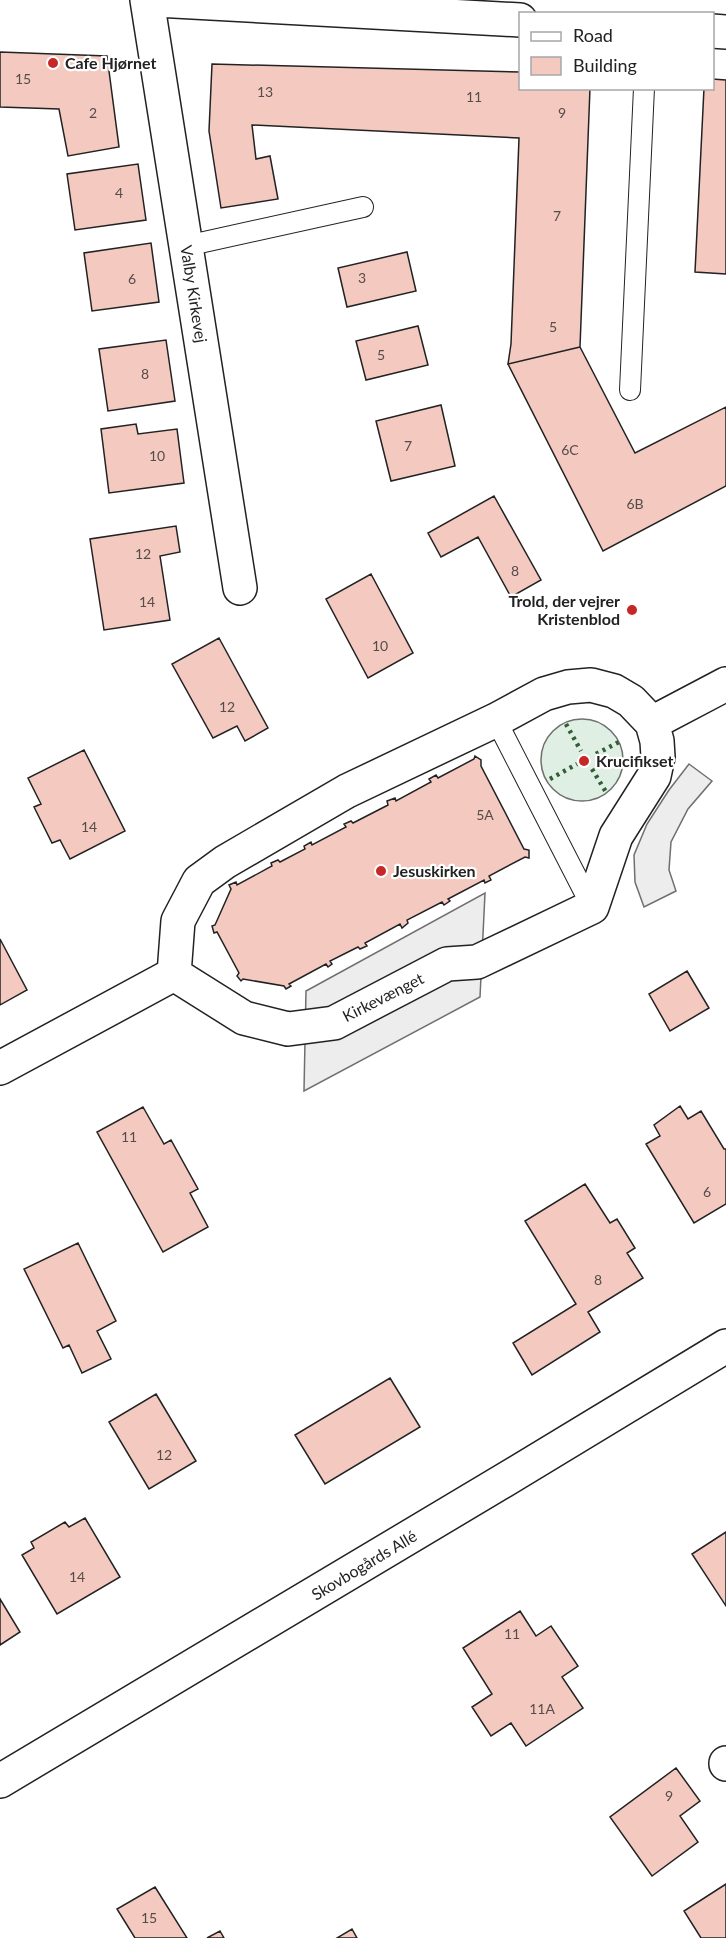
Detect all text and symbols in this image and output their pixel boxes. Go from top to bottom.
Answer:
legend [519,12,714,90]
text: Road [573,24,613,46]
place label: Cafe Hjørnet [65,53,156,72]
text: Building [573,54,637,76]
marker: Cafe Hjørnet [46,56,60,70]
house number: 15 [15,70,31,87]
house number: 13 [257,83,273,100]
house number: 11 [466,88,482,105]
house number: 2 [89,104,97,121]
house number: 9 [558,104,566,121]
house number: 4 [115,184,123,201]
house number: 7 [553,207,561,224]
street label: Valby Kirkevej [177,244,212,344]
house number: 3 [358,269,366,286]
house number: 6 [128,270,136,287]
house number: 5 [549,318,557,335]
house number: 5 [377,346,385,363]
house number: 8 [141,365,149,382]
house number: 7 [404,437,412,454]
house number: 6C [561,441,579,458]
house number: 10 [149,447,165,464]
house number: 6B [626,495,644,512]
house number: 12 [135,545,151,562]
house number: 8 [511,562,519,579]
place label: Trold, der vejrer Kristenblod [509,591,620,628]
house number: 14 [139,593,155,610]
marker: Trold, der vejrer Kristenblod [625,603,639,617]
house number: 10 [372,637,388,654]
house number: 12 [219,698,235,715]
place label: Krucifikset [596,751,673,770]
marker: Krucifikset [577,754,591,768]
house number: 5A [476,806,494,823]
house number: 14 [81,818,97,835]
place label: Jesuskirken [393,861,476,880]
marker: Jesuskirken [374,864,388,878]
street label: Kirkevænget [339,968,427,1025]
house number: 11 [121,1128,137,1145]
house number: 6 [703,1183,711,1200]
house number: 8 [594,1271,602,1288]
house number: 12 [156,1446,172,1463]
street label: Skovbogårds Allé [308,1526,420,1603]
house number: 14 [69,1568,85,1585]
house number: 11 [504,1625,520,1642]
house number: 11A [529,1700,555,1717]
house number: 9 [665,1787,673,1804]
house number: 15 [141,1909,157,1926]

